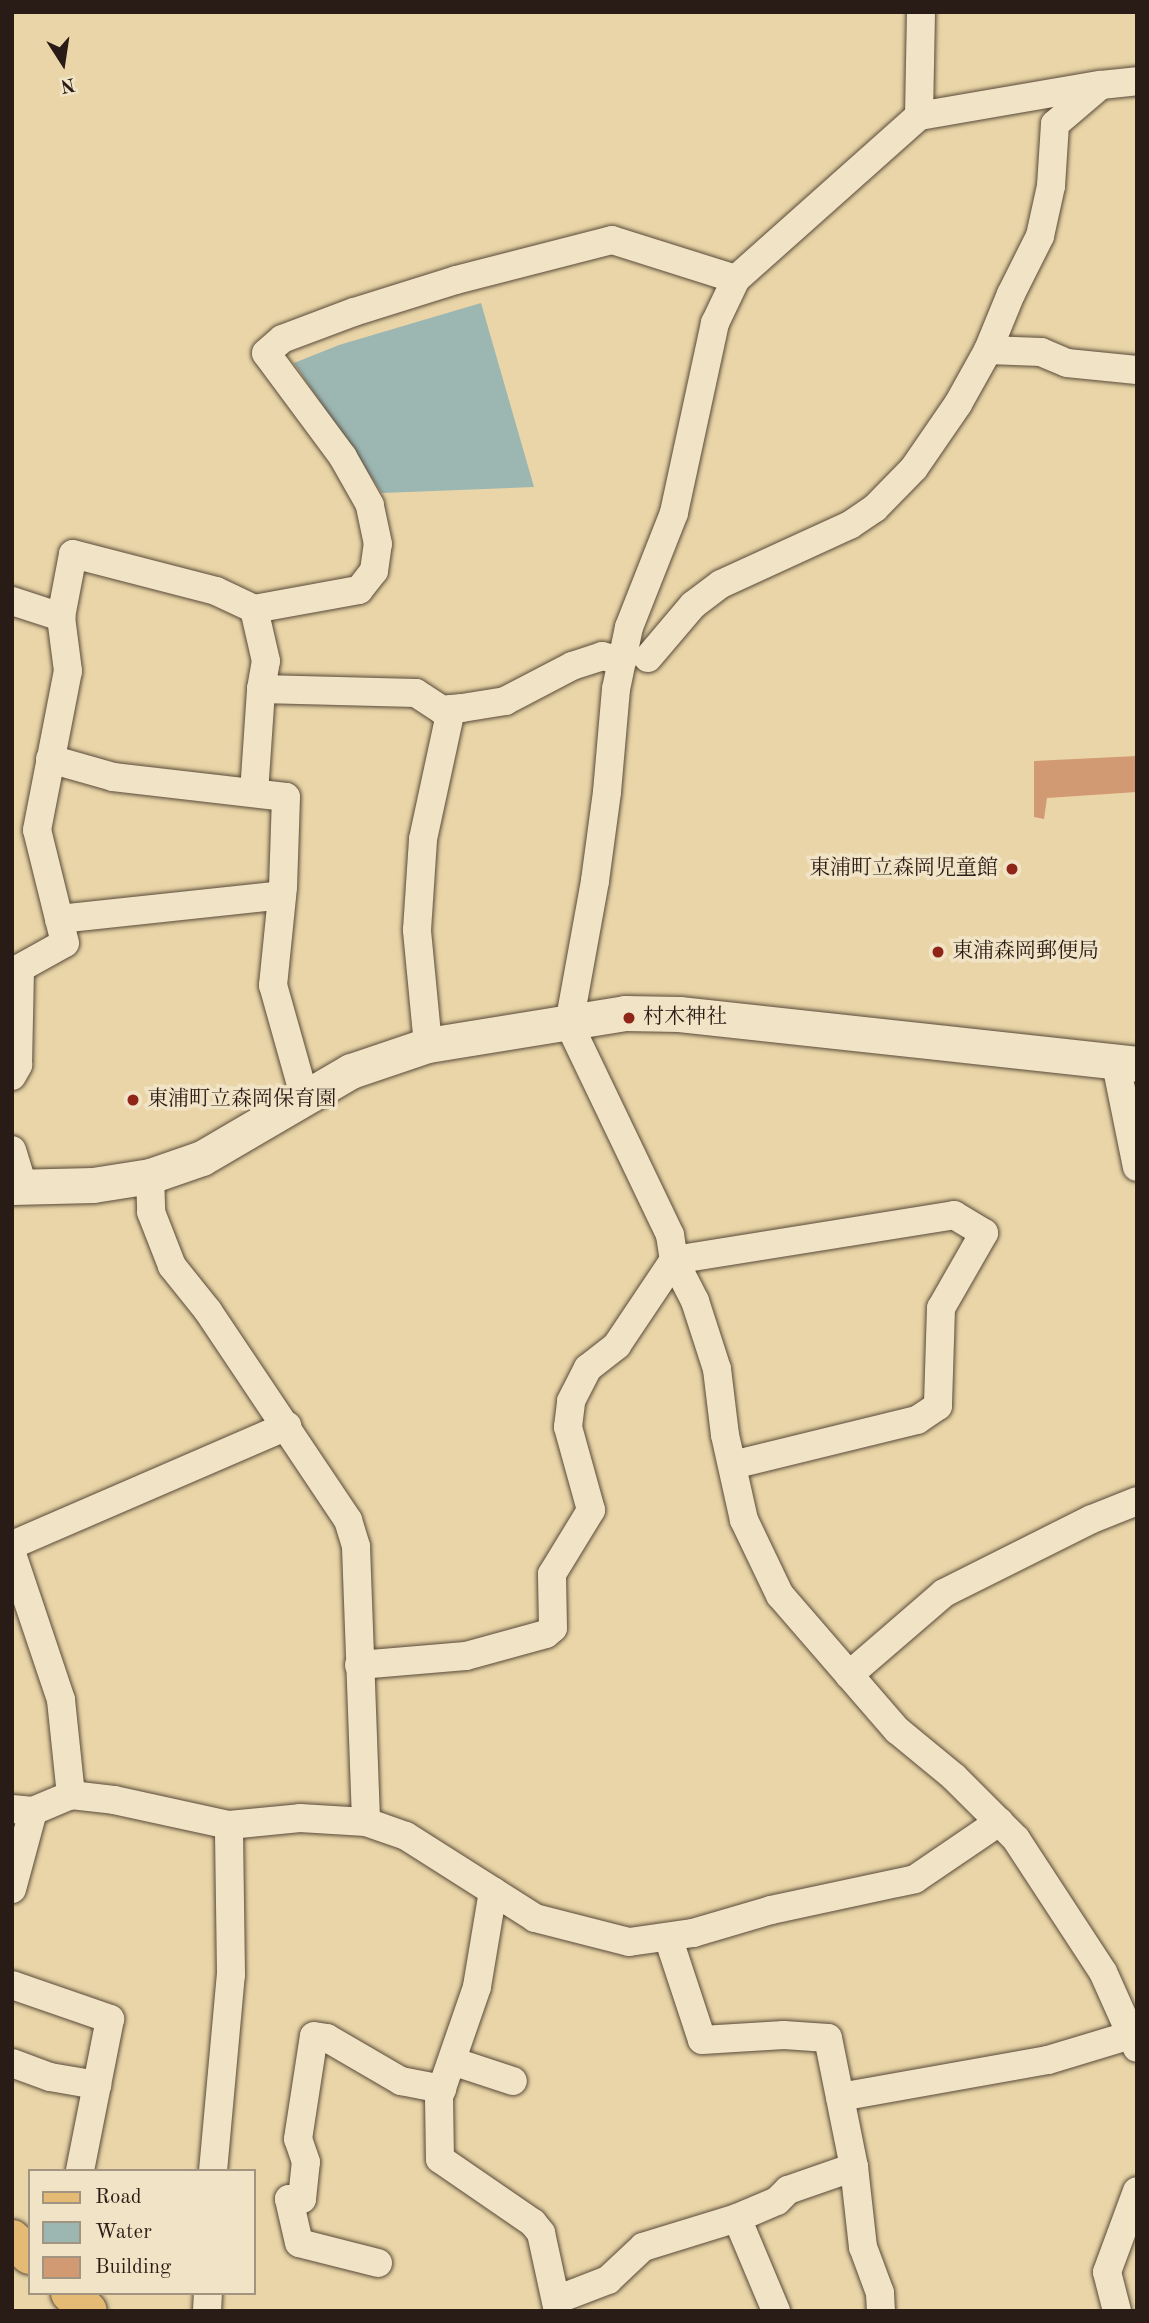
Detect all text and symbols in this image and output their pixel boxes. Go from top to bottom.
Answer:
north arrow [28,28,98,98]
text: N [58,73,77,95]
place label: 東浦町立森岡児童館 [809,856,998,882]
marker: 東浦町立森岡児童館 [1004,861,1020,877]
place label: 東浦森岡郵便局 [952,939,1099,965]
marker: 東浦森岡郵便局 [930,944,946,960]
place label: 村木神社 [643,1005,727,1031]
marker: 村木神社 [621,1010,637,1026]
place label: 東浦町立森岡保育園 [147,1087,336,1113]
marker: 東浦町立森岡保育園 [125,1092,141,1108]
legend [28,2169,256,2295]
text: Road [95,2187,142,2208]
text: Water [95,2222,152,2243]
text: Building [95,2257,171,2278]

